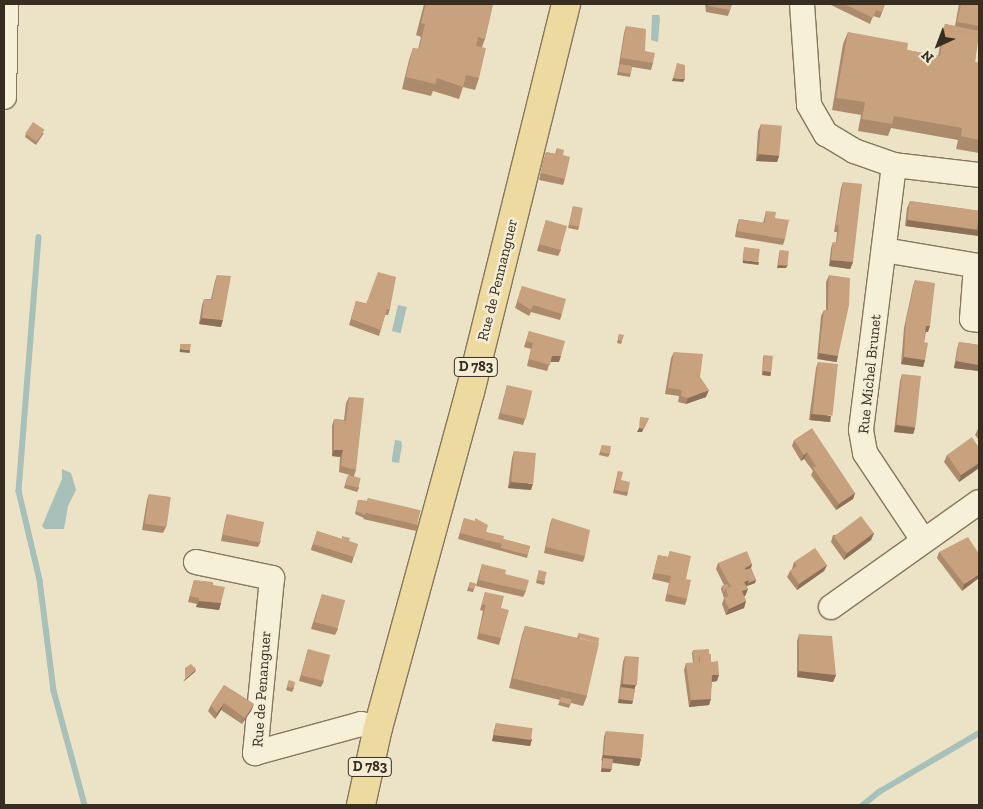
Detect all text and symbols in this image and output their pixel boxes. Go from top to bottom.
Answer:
north arrow [913,20,963,70]
text: N [918,46,937,66]
street label: Rue de Pennanguer [474,217,522,343]
street label: Rue Michel Brunet [855,313,885,435]
road number: D 783 [454,356,498,378]
street label: Rue de Penanguer [249,630,275,748]
road number: D 783 [348,756,392,779]

